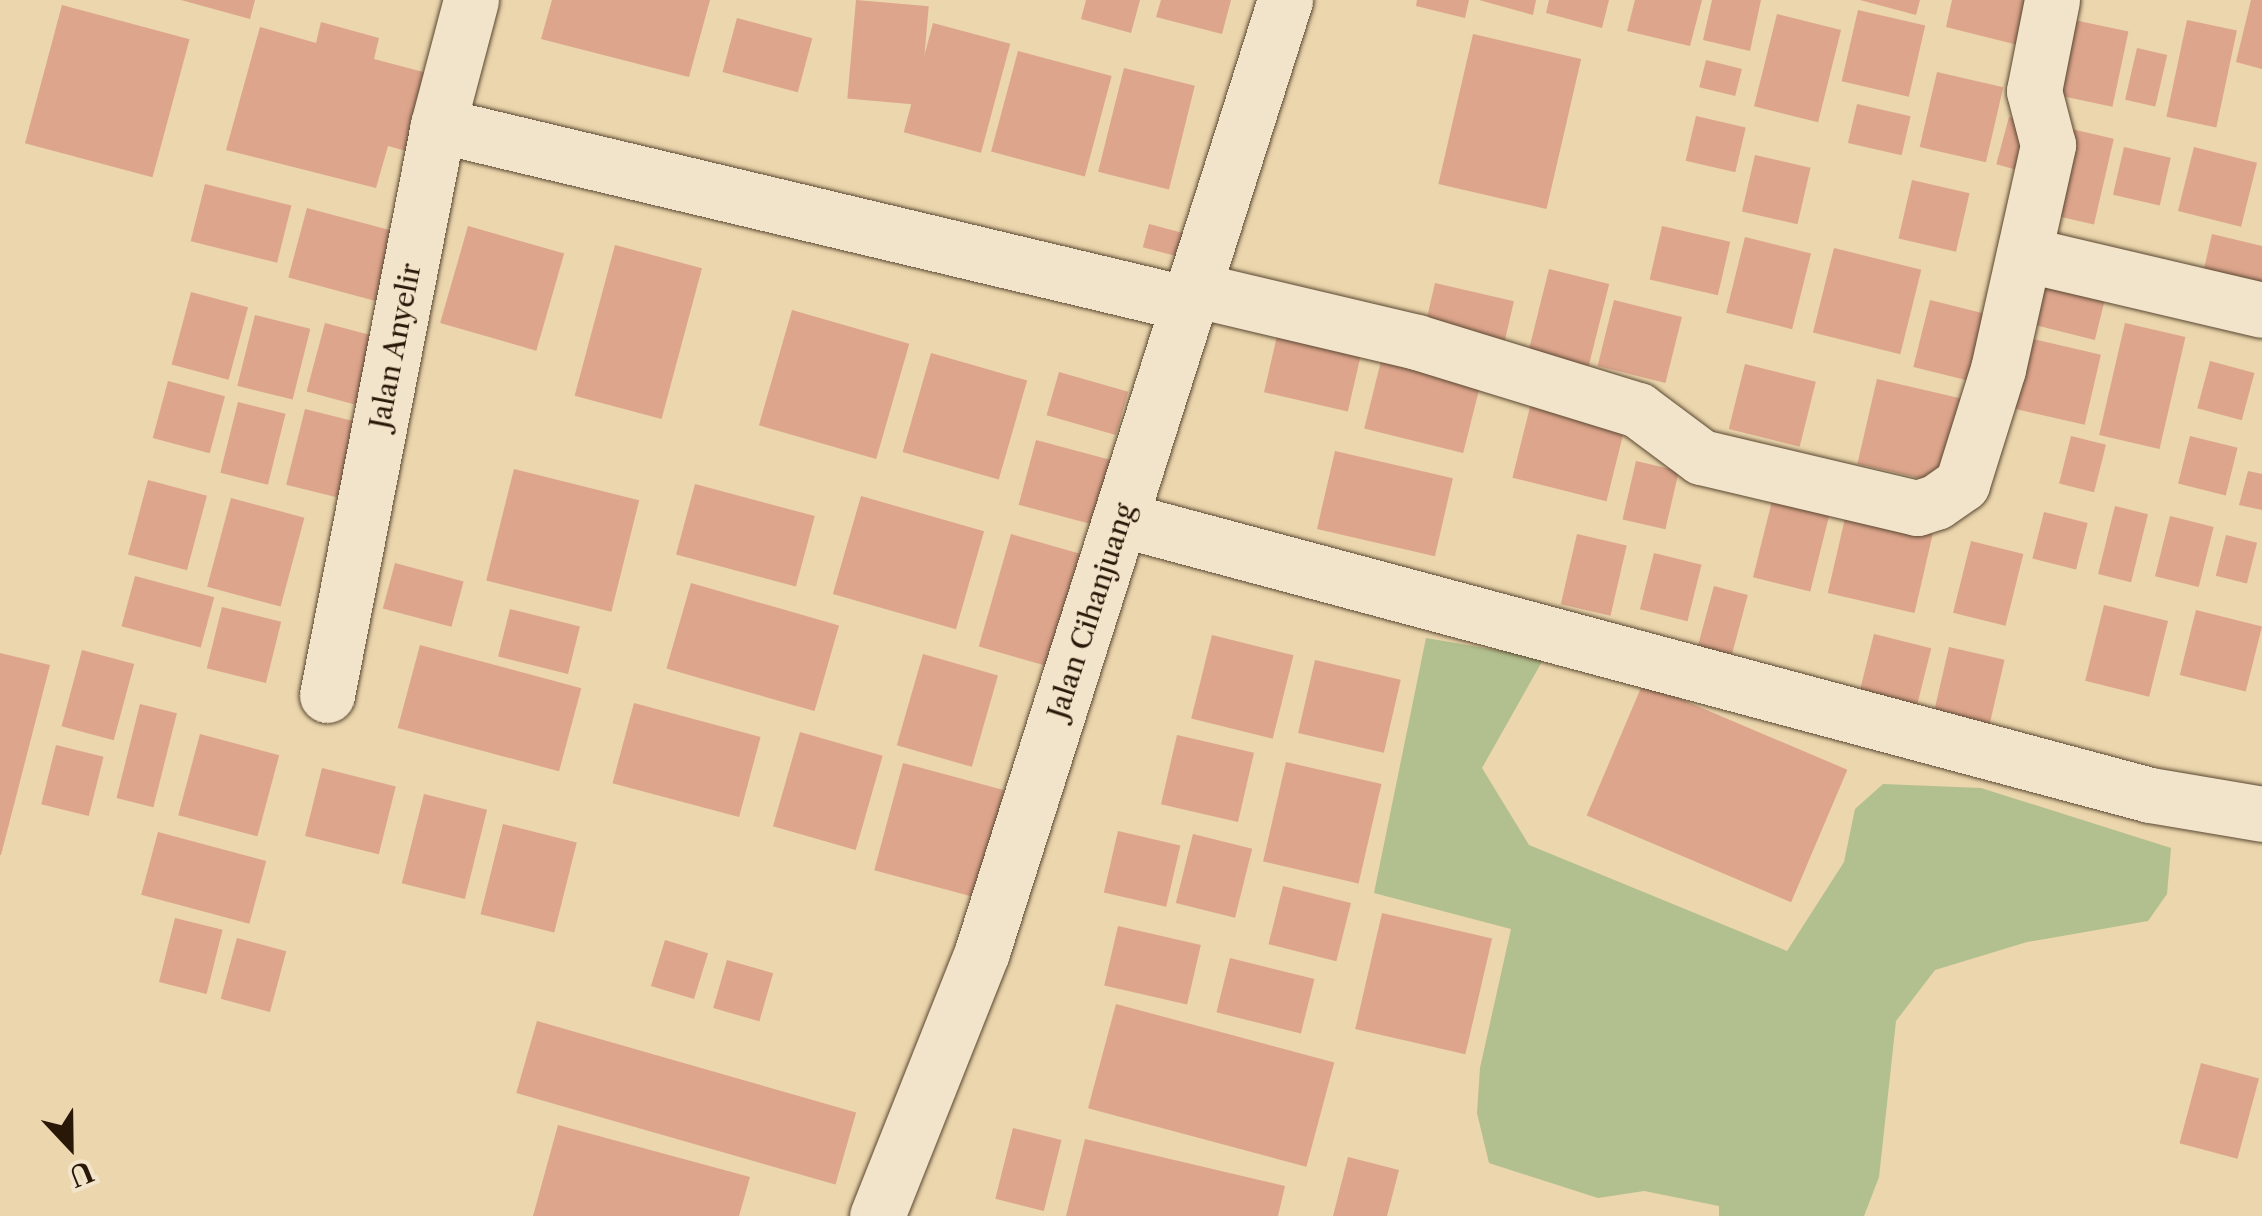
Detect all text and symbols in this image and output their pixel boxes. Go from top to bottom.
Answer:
street label: Jalan Anyelir [362,260,428,432]
street label: Jalan Cihanjuang [1040,499,1142,723]
north arrow [20,1096,120,1196]
text: U [64,1154,98,1194]

